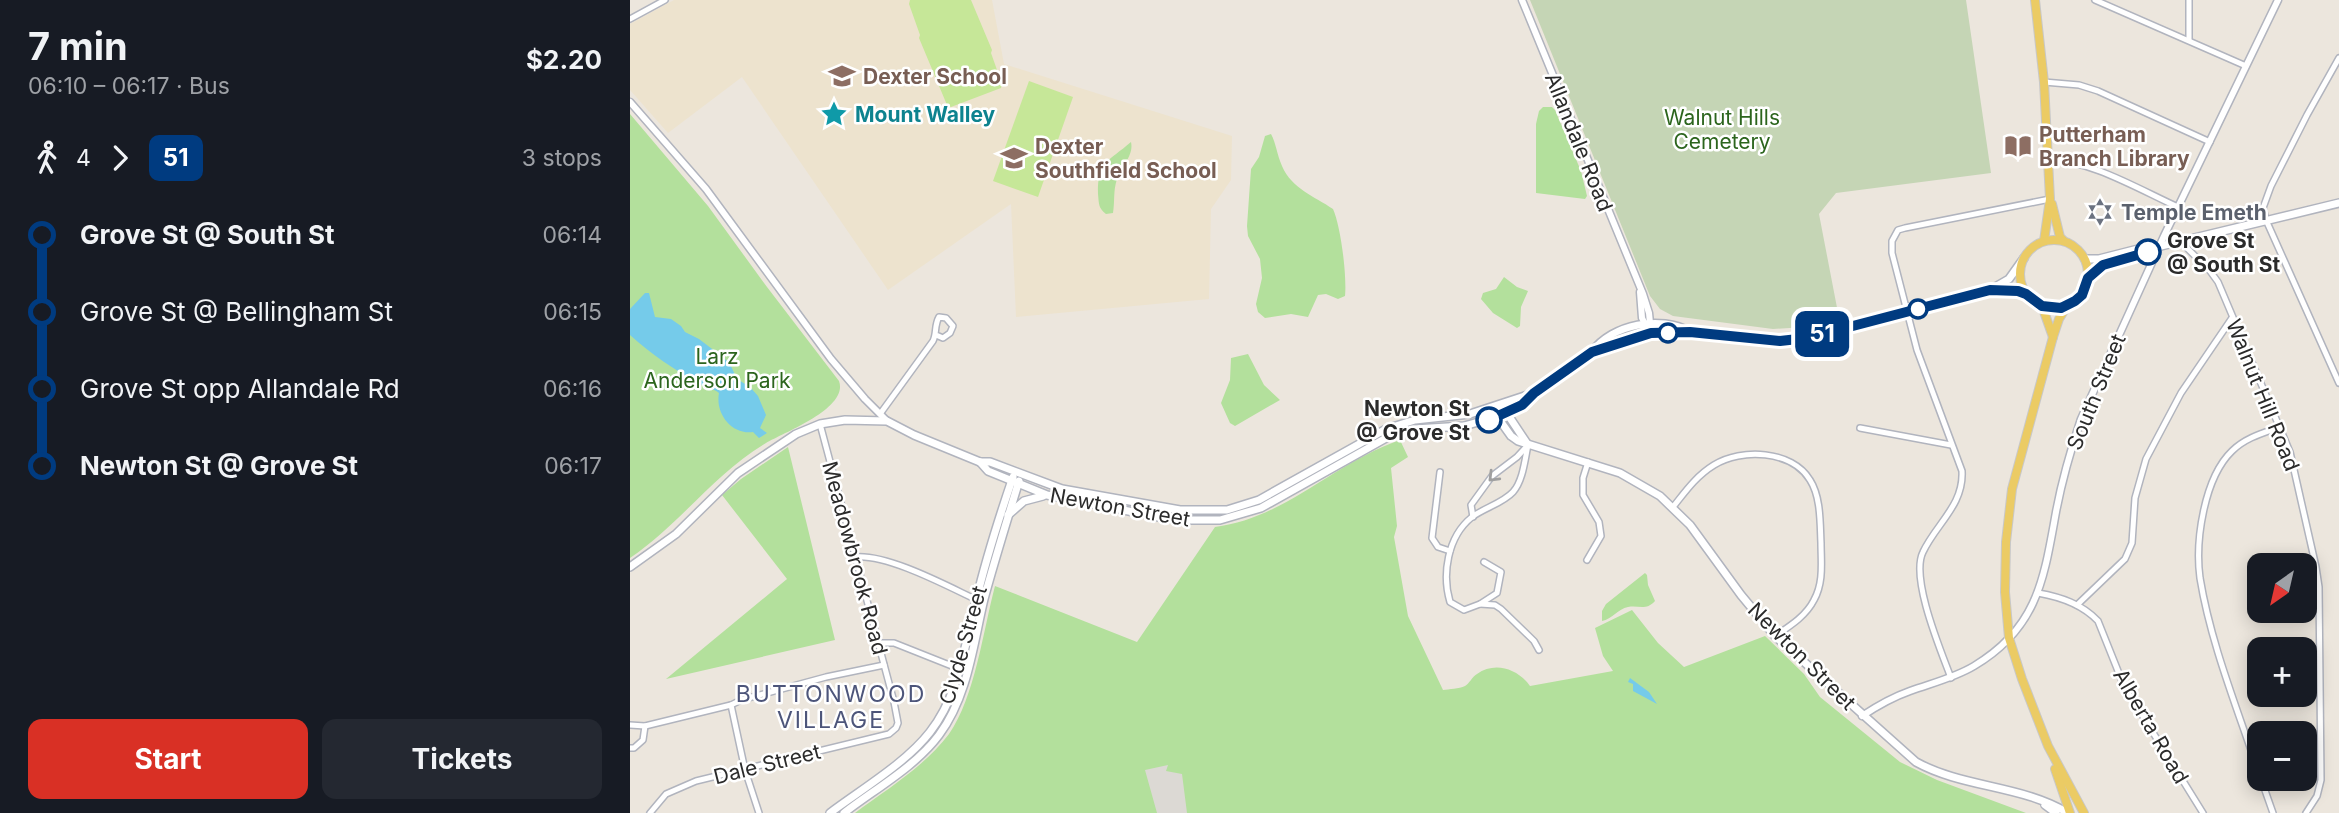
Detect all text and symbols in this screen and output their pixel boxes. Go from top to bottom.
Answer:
text: 7 min [28,23,128,69]
text: $2.20 [526,44,602,75]
school or university icon: Dexter School [827,61,857,91]
place label: Dexter School [863,64,1007,89]
street label: Allandale Road [1540,69,1618,215]
text: 06:10 – 06:17 · Bus [28,72,230,100]
place icon: Mount Walley [819,99,849,129]
place label: Mount Walley [855,102,996,127]
park label: Walnut Hills Cemetery [1664,105,1780,154]
place label: Putterham Branch Library [2039,122,2190,171]
library icon: Putterham Branch Library [2003,131,2033,161]
place label: Dexter Southfield School [1035,134,1217,183]
icon: walk [28,139,66,177]
icon: forward [101,139,139,177]
text: 51 [163,143,189,172]
school or university icon: Dexter Southfield School [999,143,1029,173]
text: 4 [76,144,91,172]
text: 3 stops [522,144,602,172]
synagogue icon: Temple Emeth [2085,197,2115,227]
place label: Temple Emeth [2121,200,2267,225]
text: Grove St @ South St [80,219,335,250]
text: 06:14 [542,221,602,249]
place label: Grove St @ South St [2167,228,2281,277]
marker: Grove St @ South St [2135,239,2161,265]
text: Grove St @ Bellingham St [80,296,393,327]
text: 06:15 [543,298,602,326]
unlabelled marker [1908,299,1928,319]
line badge: 51 [1790,311,1854,357]
street label: Walnut Hill Road [2221,315,2305,475]
text: 51 [1809,319,1835,348]
unlabelled marker [1658,323,1678,343]
street label: South Street [2061,330,2131,454]
park label: Larz Anderson Park [644,344,791,393]
text: Grove St opp Allandale Rd [80,373,400,404]
text: 06:16 [543,375,602,403]
place label: Newton St @ Grove St [1356,396,1470,445]
marker: Newton St @ Grove St [1476,407,1502,433]
text: Newton St @ Grove St [80,450,358,481]
text: 06:17 [544,452,602,480]
street label: Meadowbrook Road [817,459,893,657]
one-way arrow [1489,469,1502,482]
street label: Newton Street [1048,482,1192,532]
north arrow [2247,553,2317,623]
map controls [2247,553,2317,791]
street label: Clyde Street [934,583,992,707]
street label: Newton Street [1743,597,1861,715]
button: + [2247,637,2317,707]
street label: Alberta Road [2108,664,2194,788]
district label: BUTTONWOOD VILLAGE [736,680,926,734]
button: Start [28,719,308,799]
button: Tickets [322,719,602,799]
button: − [2247,721,2317,791]
street label: Dale Street [711,739,823,789]

